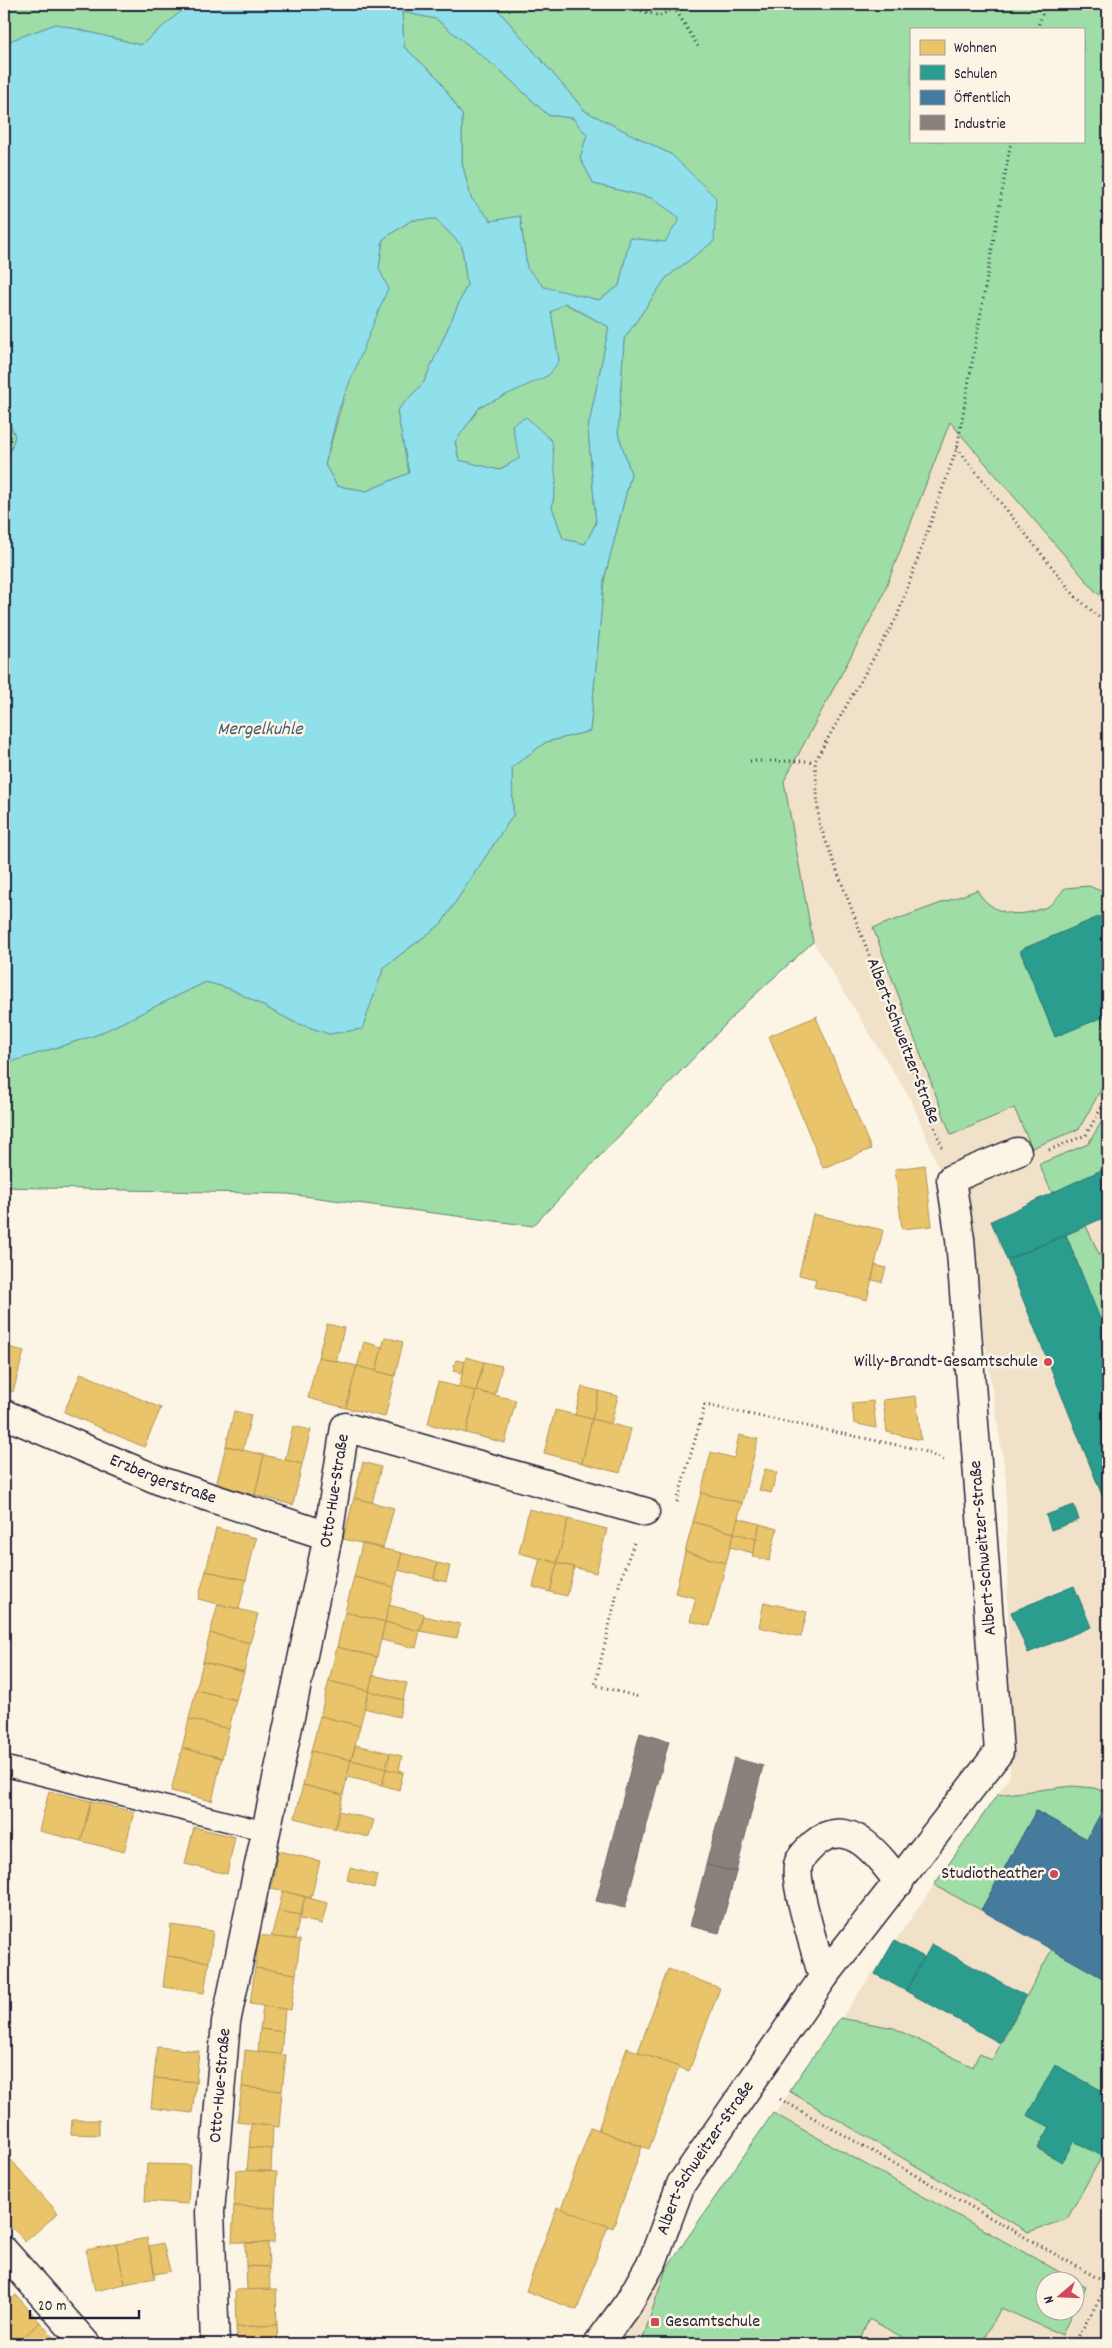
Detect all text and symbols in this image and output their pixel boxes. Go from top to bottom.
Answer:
legend [910,28,1084,142]
text: Wohnen [954,38,997,60]
text: Schulen [954,64,997,86]
text: Öffentlich [954,88,1011,110]
text: Industrie [954,114,1006,136]
water label: Mergelkuhle [217,717,304,744]
street label: Albert-Schweitzer-Straße [859,954,945,1128]
place label: Willy-Brandt-Gesamtschule [854,1350,1038,1375]
marker: Willy-Brandt-Gesamtschule [1042,1356,1054,1368]
street label: Otto-Hue-Straße [313,1432,356,1550]
street label: Erzbergerstraße [106,1448,220,1511]
street label: Albert-Schweitzer-Straße [964,1459,1004,1637]
place label: Studiotheather [941,1862,1044,1887]
marker: Studiotheather [1048,1868,1060,1880]
street label: Otto-Hue-Straße [203,2027,238,2144]
street label: Albert-Schweitzer-Straße [651,2076,761,2239]
north arrow [1034,2270,1084,2320]
scale bar [30,2288,139,2320]
text: N [1039,2293,1060,2306]
text: 20 m [38,2296,66,2318]
place label: Gesamtschule [665,2310,760,2335]
marker: Gesamtschule [649,2316,661,2328]

